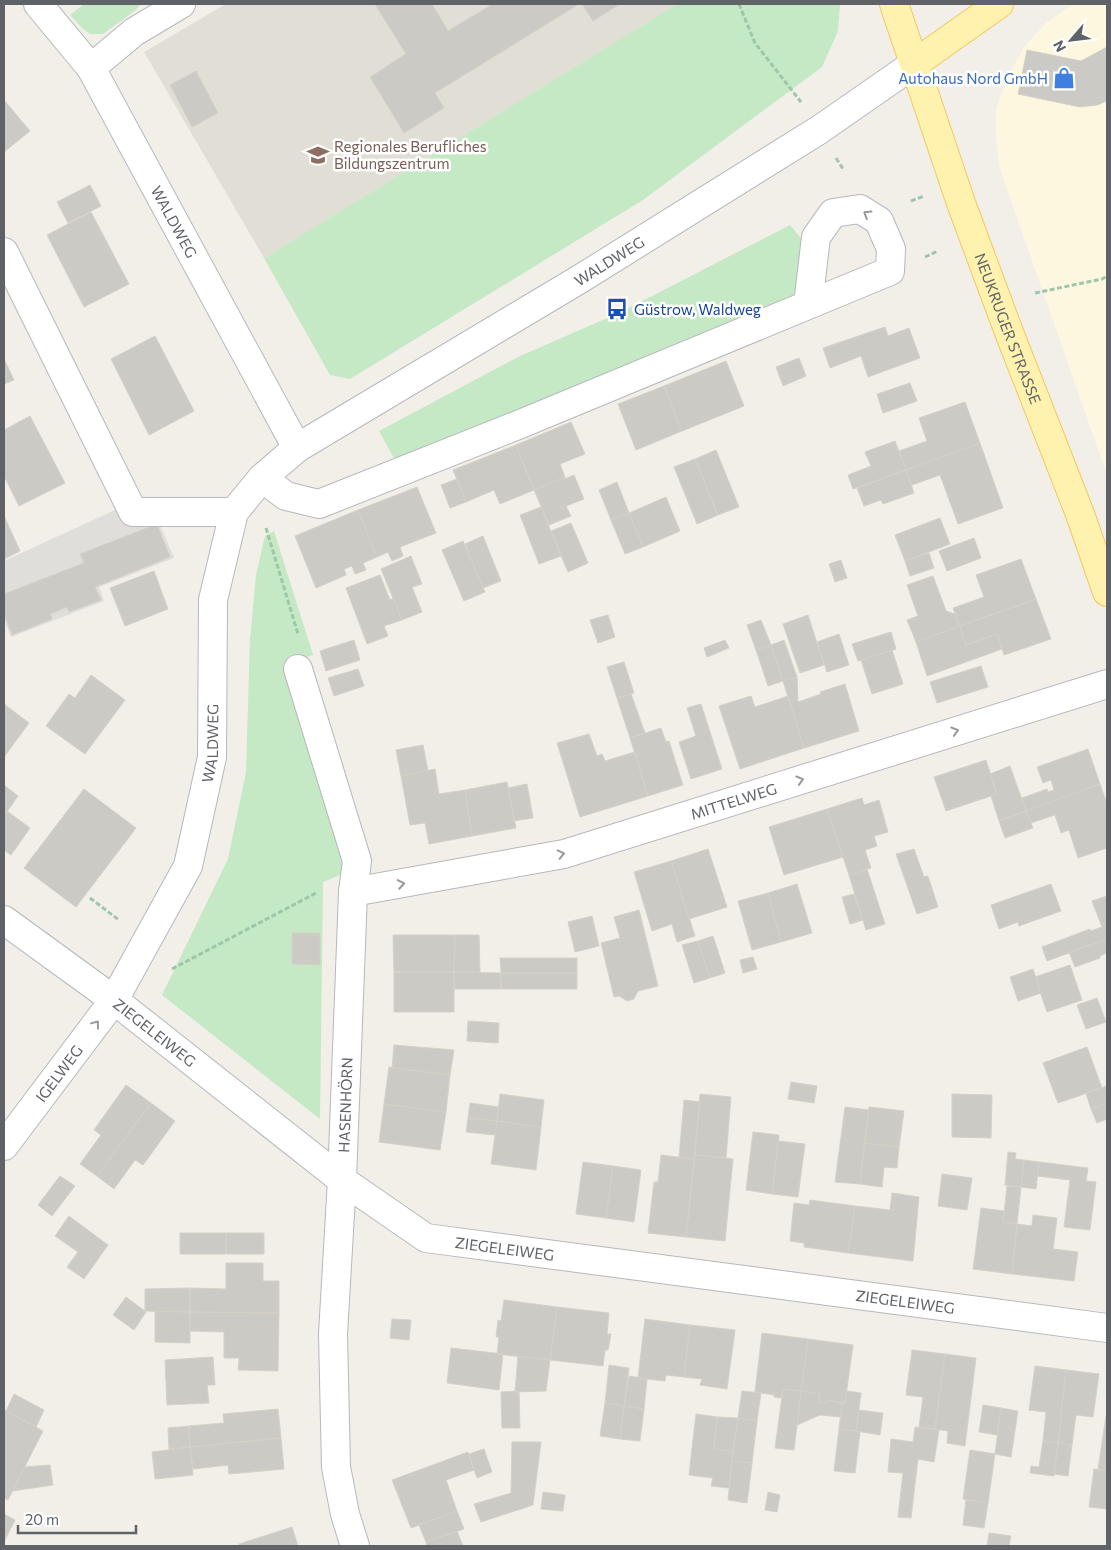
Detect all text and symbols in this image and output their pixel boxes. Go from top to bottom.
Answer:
north arrow [1046,15,1096,65]
text: N [1049,38,1069,55]
shop icon: Autohaus Nord GmbH [1051,65,1077,91]
place label: Autohaus Nord GmbH [898,69,1048,87]
place label: Regionales Berufliches Bildungszentrum [334,137,487,172]
school or university icon: Regionales Berufliches Bildungszentrum [305,142,331,168]
street label: WALDWEG [148,183,201,261]
one-way arrow [863,210,872,220]
street label: WALDWEG [571,232,647,289]
street label: NEUKRUGER STRASSE [971,251,1045,407]
bus stop icon: Güstrow, Waldweg [604,296,630,322]
place label: Güstrow, Waldweg [634,300,761,318]
street label: WALDWEG [198,704,221,784]
one-way arrow [950,727,959,737]
one-way arrow [795,776,804,786]
street label: MITTELWEG [688,779,779,823]
one-way arrow [557,849,566,860]
one-way arrow [397,879,406,889]
street label: ZIEGELEIWEG [110,994,200,1070]
one-way arrow [91,1021,99,1030]
street label: IGELWEG [31,1041,86,1105]
street label: HASENHÖRN [334,1057,356,1153]
street label: ZIEGELEIWEG [454,1233,555,1264]
street label: ZIEGELEIWEG [854,1286,956,1317]
scale bar [18,1502,135,1534]
text: 20 m [25,1510,59,1528]

